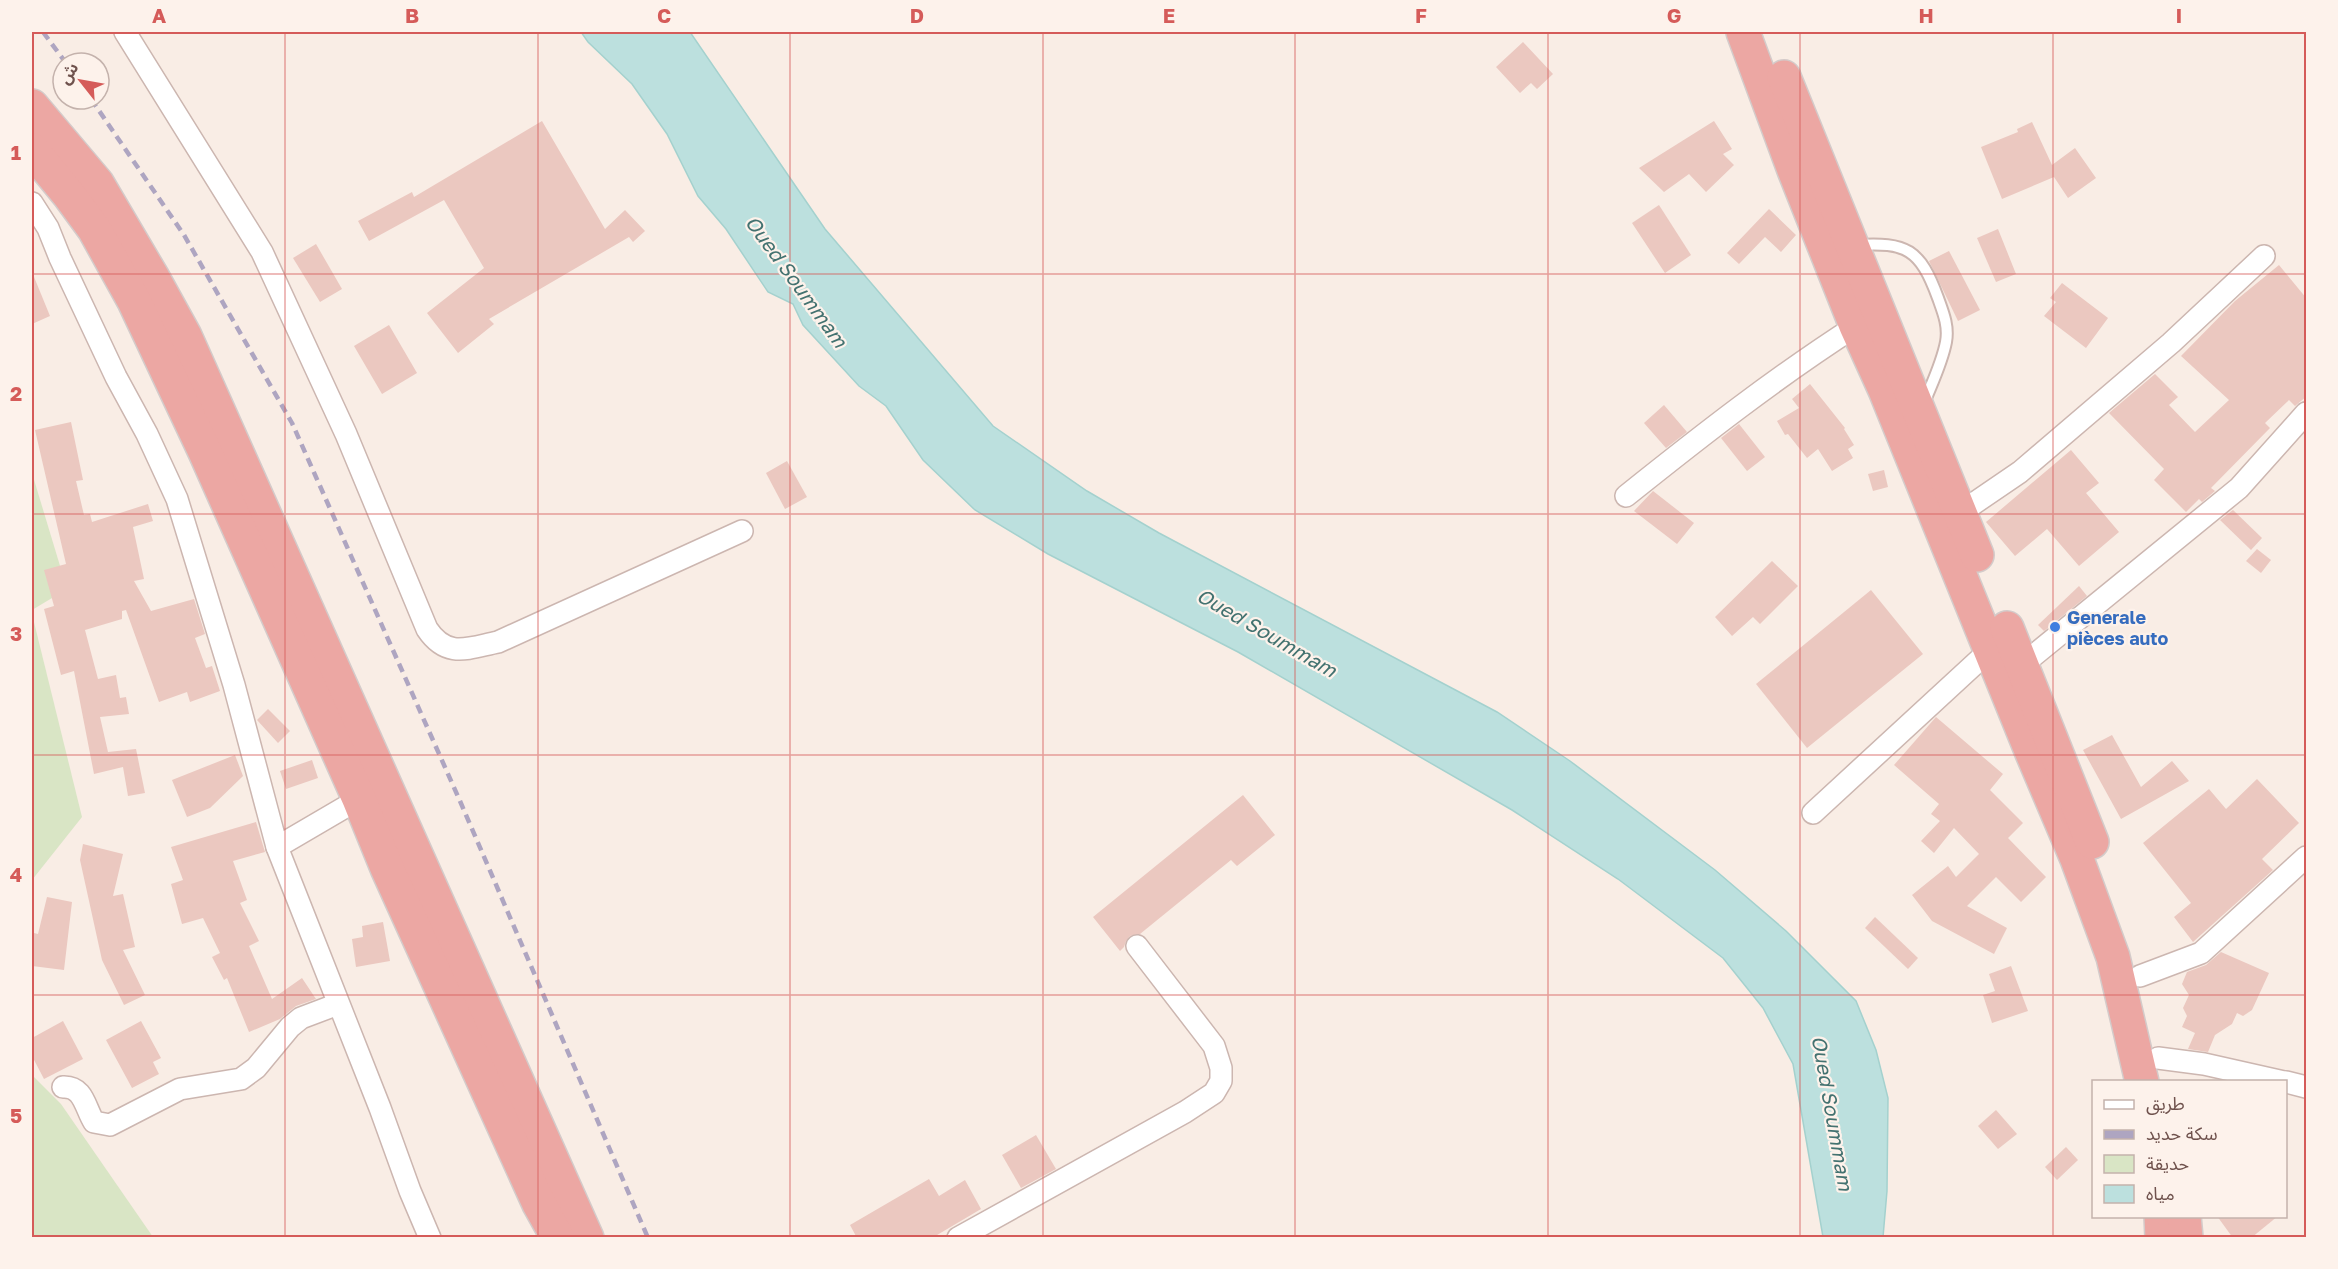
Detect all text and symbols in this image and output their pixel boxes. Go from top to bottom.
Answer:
text: A [152,3,166,27]
text: B [405,3,419,27]
text: C [657,3,671,27]
text: D [910,3,924,27]
text: E [1163,3,1175,27]
text: F [1415,3,1427,27]
text: G [1667,3,1681,27]
text: H [1918,3,1934,27]
text: I [2176,3,2182,27]
north arrow [51,51,111,111]
text: ش [54,59,82,88]
text: 1 [11,140,21,164]
water label: Oued Soummam [741,210,854,353]
text: 2 [10,381,22,405]
water label: Oued Soummam [1193,582,1342,682]
place label: Generale pièces auto [2067,606,2169,649]
marker: Generale pièces auto [2048,620,2062,634]
text: 3 [10,621,22,645]
text: 4 [10,862,22,886]
water label: Oued Soummam [1808,1034,1859,1194]
legend [2092,1080,2287,1218]
text: طريق [2146,1092,2185,1115]
text: 5 [10,1103,22,1127]
text: سكة حديد [2146,1122,2218,1144]
text: حديقة [2146,1152,2189,1174]
text: مياه [2146,1182,2175,1204]

